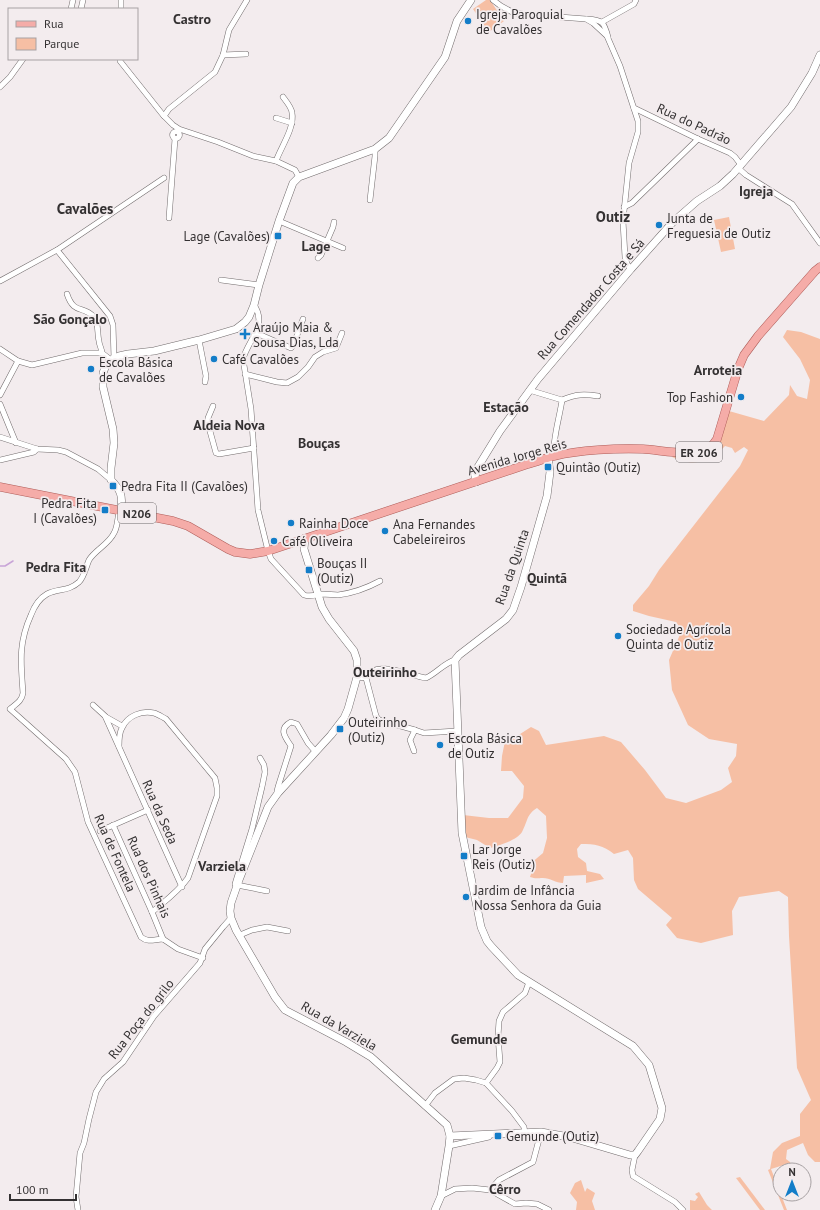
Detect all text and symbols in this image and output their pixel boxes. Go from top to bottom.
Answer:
place label: Igreja Paroquial de Cavalões [476,6,564,38]
legend [8,8,138,60]
district label: Castro [173,10,211,28]
text: Rua [44,16,63,31]
marker: Igreja Paroquial de Cavalões [463,16,473,26]
text: Parque [44,36,79,51]
street label: Rua do Padrão [654,99,734,149]
district label: Igreja [739,182,773,200]
district label: Cavalões [57,199,113,218]
district label: Outiz [596,207,630,226]
place label: Junta de Freguesia de Outiz [666,210,771,242]
marker: Junta de Freguesia de Outiz [654,220,664,230]
place label: Lage (Cavalões) [184,228,270,245]
marker: Lage (Cavalões) [273,231,283,241]
street label: Rua Comendador Costa e Sá [534,235,648,363]
district label: Lage [302,237,330,255]
district label: São Gonçalo [33,310,107,328]
place label: Araújo Maia & Sousa Dias, Lda [253,319,339,351]
marker: Araújo Maia & Sousa Dias, Lda [240,329,250,339]
place label: Café Cavalões [222,351,299,368]
place label: Escola Básica de Cavalões [99,354,173,386]
marker: Café Cavalões [209,354,219,364]
district label: Arroteia [694,361,742,379]
marker: Escola Básica de Cavalões [86,364,96,374]
place label: Top Fashion [667,389,733,406]
marker: Top Fashion [736,392,746,402]
district label: Estação [483,398,529,416]
district label: Aldeia Nova [193,416,265,434]
district label: Bouças [298,434,340,452]
street label: Avenida Jorge Reis [465,435,569,479]
road number: ER 206 [676,442,722,462]
place label: Quintão (Outiz) [556,459,641,476]
marker: Quintão (Outiz) [543,462,553,472]
place label: Pedra Fita II (Cavalões) [121,478,248,495]
marker: Pedra Fita II (Cavalões) [108,481,118,491]
place label: Pedra Fita I (Cavalões) [33,495,97,527]
road number: N206 [118,503,156,523]
marker: Pedra Fita I (Cavalões) [100,505,110,515]
place label: Rainha Doce [299,515,368,532]
place label: Ana Fernandes Cabeleireiros [393,516,475,548]
marker: Rainha Doce [286,518,296,528]
marker: Ana Fernandes Cabeleireiros [380,526,390,536]
street label: Rua da Quinta [491,527,533,607]
place label: Café Oliveira [282,533,353,550]
marker: Café Oliveira [269,536,279,546]
place label: Bouças II (Outiz) [317,555,367,587]
district label: Pedra Fita [26,558,86,576]
marker: Bouças II (Outiz) [304,565,314,575]
district label: Quintã [527,569,567,587]
place label: Sociedade Agrícola Quinta de Outiz [626,621,731,653]
marker: Sociedade Agrícola Quinta de Outiz [613,631,623,641]
district label: Outeirinho [353,663,418,681]
place label: Outeirinho (Outiz) [348,714,407,746]
marker: Outeirinho (Outiz) [335,724,345,734]
place label: Escola Básica de Outiz [448,730,522,762]
marker: Escola Básica de Outiz [435,740,445,750]
street label: Rua da Seda [138,777,182,847]
street label: Rua de Fontela [90,811,140,895]
street label: Rua dos Pinhais [123,833,175,921]
place label: Lar Jorge Reis (Outiz) [472,841,535,873]
marker: Lar Jorge Reis (Outiz) [459,851,469,861]
district label: Varziela [197,857,246,875]
place label: Jardim de Infância Nossa Senhora da Guia [473,882,601,914]
marker: Jardim de Infância Nossa Senhora da Guia [461,892,471,902]
street label: Rua Poça do grilo [104,975,178,1063]
street label: Rua da Varziela [298,997,380,1055]
district label: Gemunde [451,1030,507,1048]
place label: Gemunde (Outiz) [506,1128,599,1145]
marker: Gemunde (Outiz) [493,1131,503,1141]
north arrow [772,1162,812,1202]
text: N [788,1165,796,1179]
scale bar [10,1176,76,1202]
district label: Cêrro [489,1180,521,1198]
text: 100 m [16,1182,49,1197]

